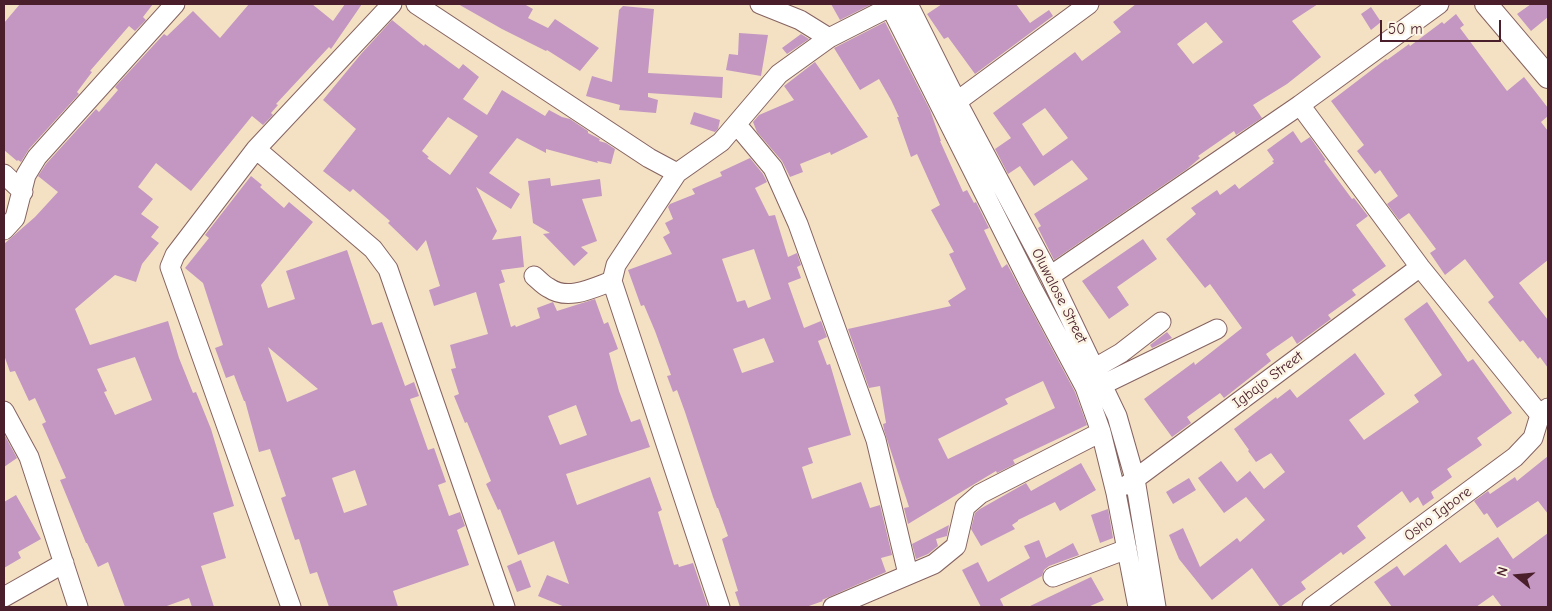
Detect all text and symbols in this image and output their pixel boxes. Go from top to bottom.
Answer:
scale bar [1382,10,1503,42]
text: 50 m [1388,20,1423,38]
street label: Oluwalose Street [1027,245,1091,347]
street label: Igbajo Street [1229,348,1307,412]
street label: Osho Igbore [1401,483,1475,545]
north arrow [1492,551,1542,601]
text: N [1493,565,1512,578]

